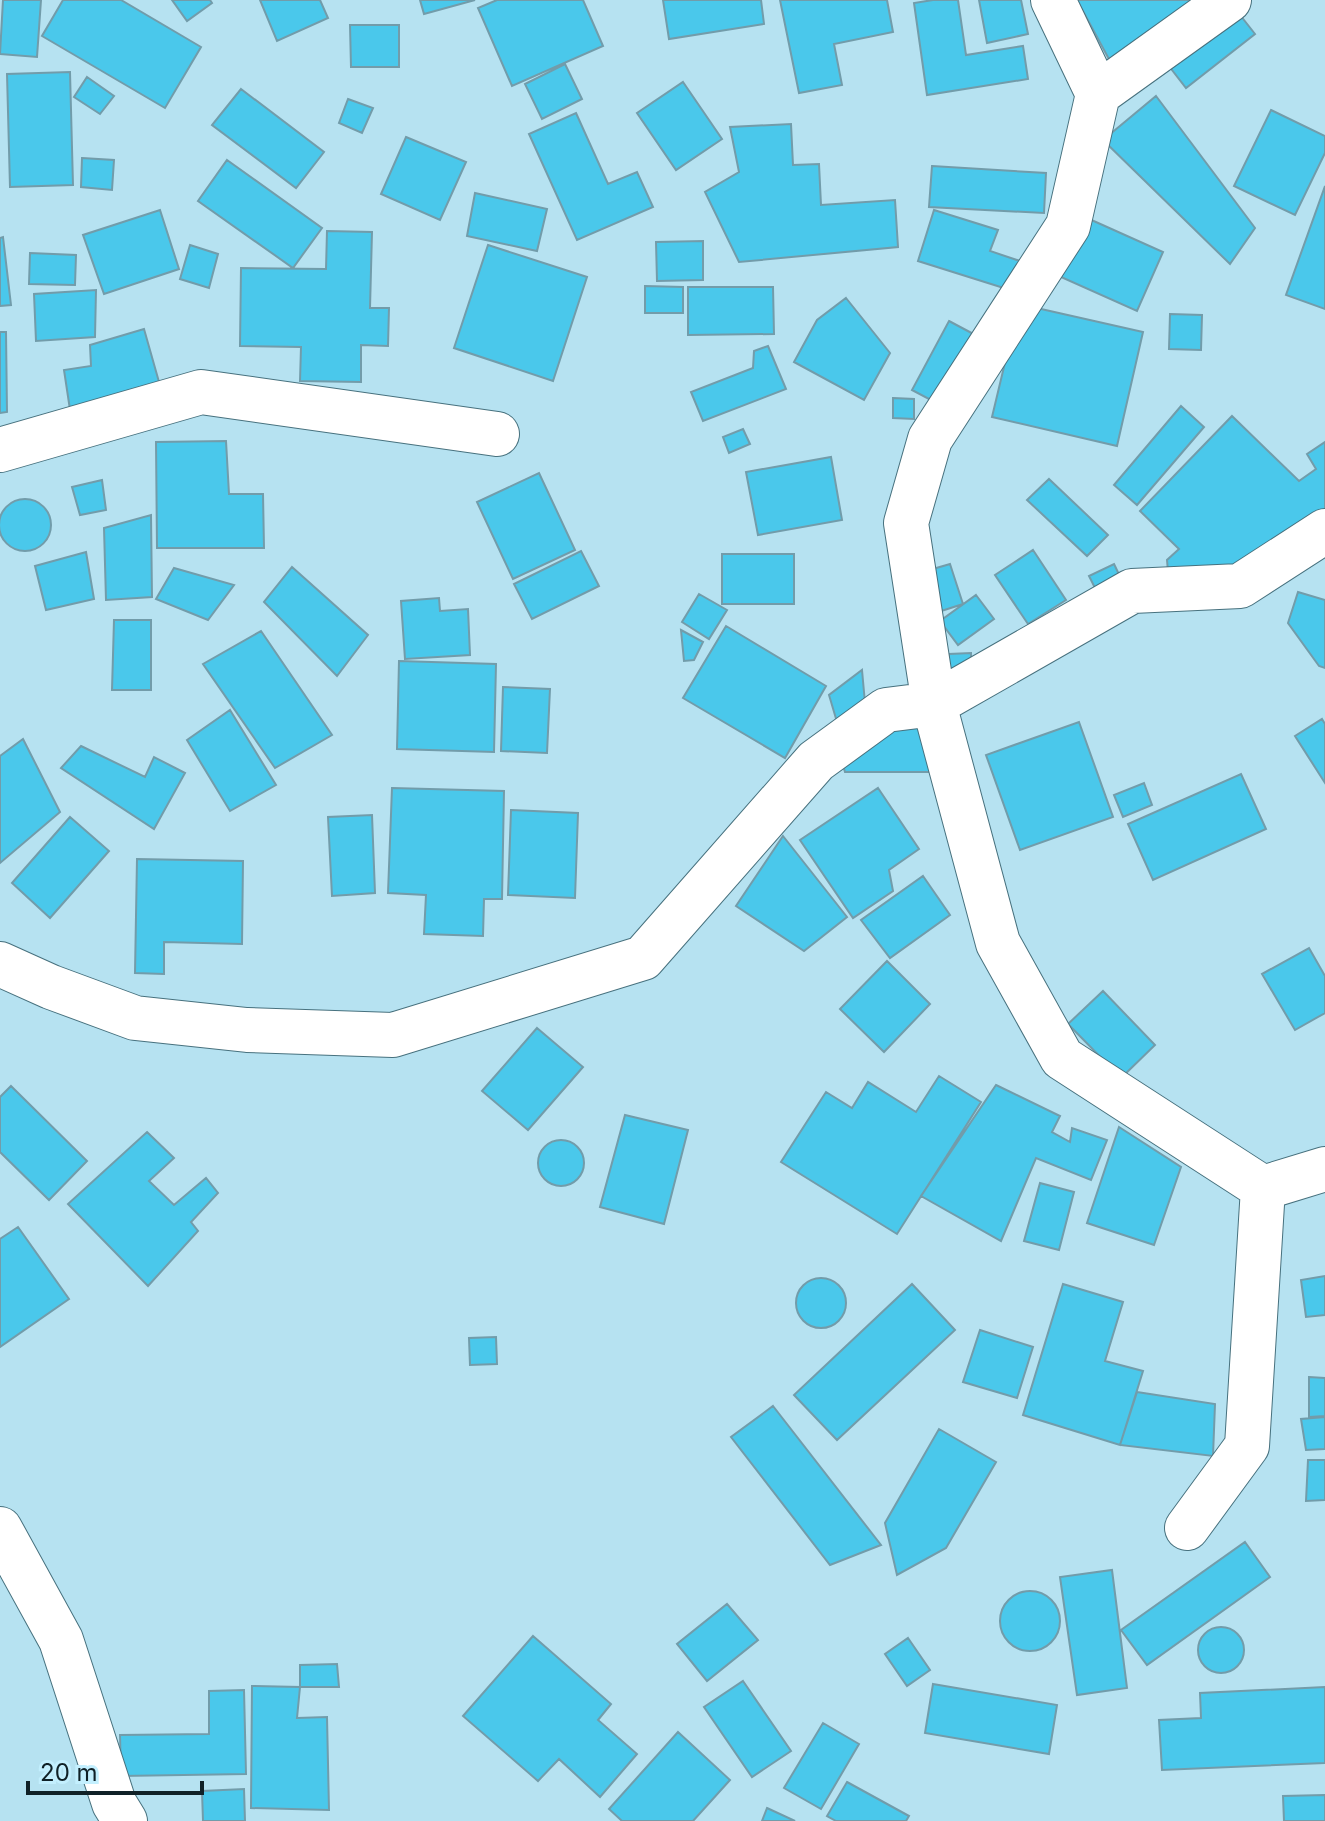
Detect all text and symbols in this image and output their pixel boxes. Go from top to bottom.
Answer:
scale bar [28,1745,202,1795]
text: 20 m [40,1758,98,1787]

